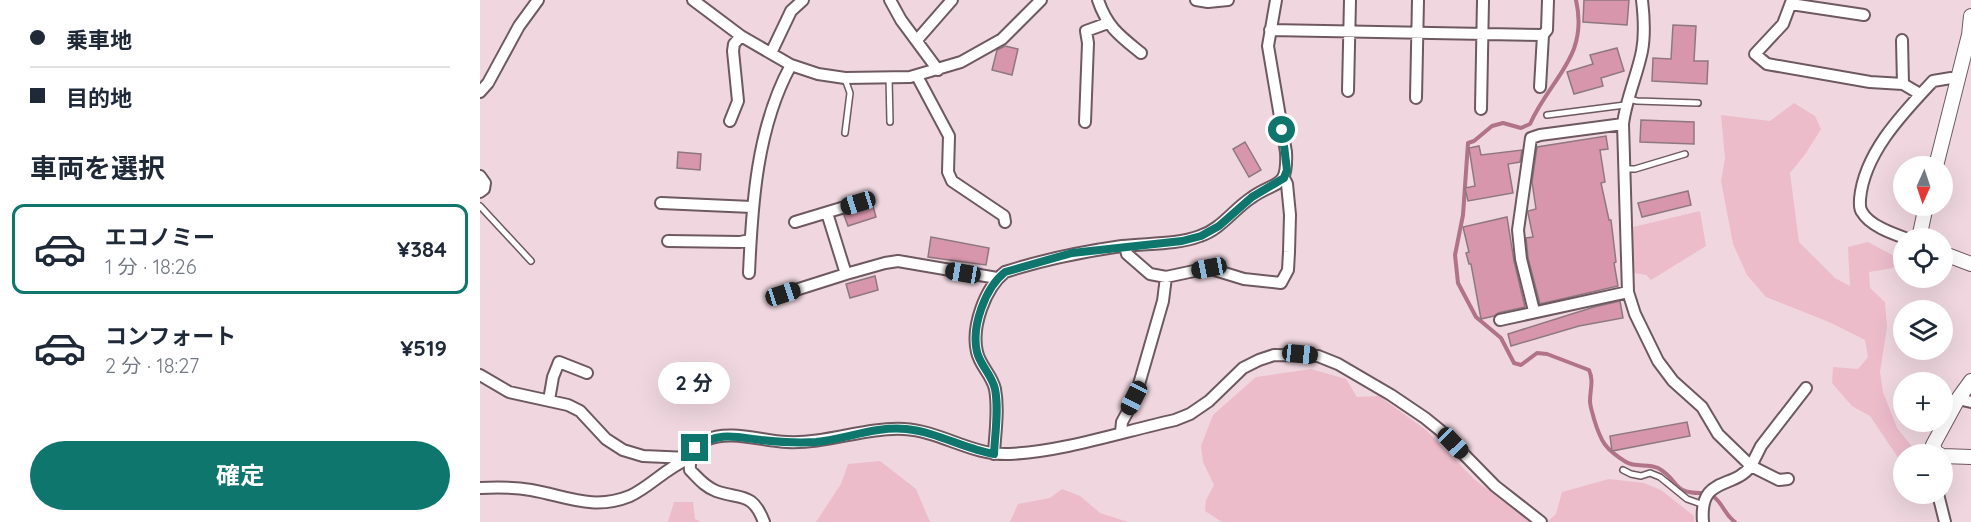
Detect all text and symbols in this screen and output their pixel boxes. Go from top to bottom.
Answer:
text: 乗車地 [66,26,132,54]
text: 目的地 [66,84,132,112]
route start [1268,116,1295,143]
text: 車両を選択 [30,151,165,185]
north arrow [1893,156,1953,216]
map controls [1893,156,1953,504]
car [838,189,878,217]
icon: car [33,222,87,276]
text: エコノミー [105,223,215,251]
button: locate [1893,228,1953,288]
text: ¥384 [397,235,447,263]
text: 1 分 · 18:26 [105,254,196,279]
car [1190,256,1228,280]
car [944,261,982,285]
car [763,280,803,308]
button: layers [1893,300,1953,360]
icon: car [33,321,87,375]
text: コンフォート [105,322,236,350]
text: ¥519 [400,334,447,362]
car [1281,343,1319,365]
text: 2 分 · 18:27 [105,353,199,378]
callout: 2 分 [659,361,731,403]
text: 2 分 [676,370,712,395]
button: + [1893,372,1953,432]
car [1118,378,1150,418]
car [1434,424,1472,462]
route end [681,434,708,461]
button: 確定 [30,441,450,510]
button: − [1893,444,1953,504]

